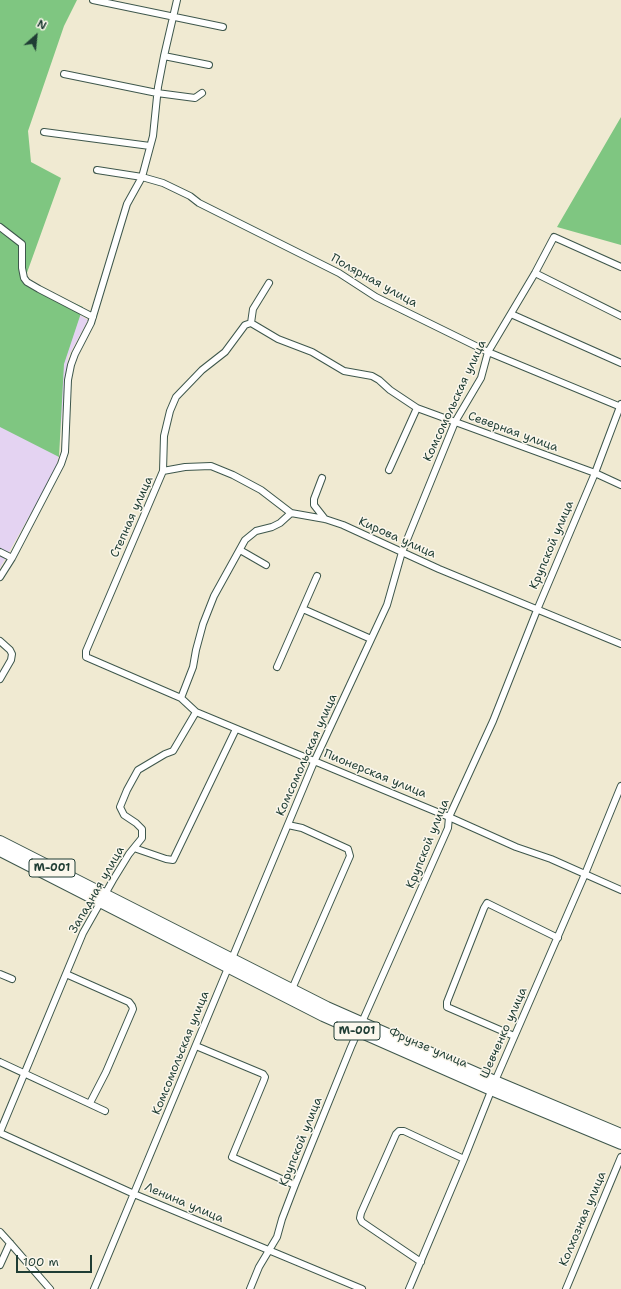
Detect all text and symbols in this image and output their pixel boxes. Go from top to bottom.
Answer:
north arrow [16,16,56,56]
text: N [34,16,49,34]
street label: Полярная улица [328,251,420,311]
street label: Комсомольская улица [421,338,489,464]
street label: Северная улица [466,409,560,455]
street label: Степная улица [108,474,156,560]
street label: Крупской улица [527,498,577,592]
street label: Кирова улица [356,514,438,562]
street label: Комсомольская улица [274,692,340,818]
street label: Пионерская улица [321,747,429,801]
street label: Крупской улица [404,797,452,891]
street label: Западная улица [66,844,128,936]
road number: M-001 [29,859,75,877]
street label: Шевченко улица [477,985,531,1081]
street label: Комсомольская улица [150,989,212,1117]
road number: M-001 [334,1022,380,1040]
street label: Фрунзе улица [386,1025,470,1071]
street label: Крупской улица [277,1095,325,1189]
street label: Колхозная улица [557,1169,609,1269]
street label: Ленина улица [142,1180,226,1226]
scale bar [18,1247,94,1273]
text: 100 m [23,1254,59,1270]

